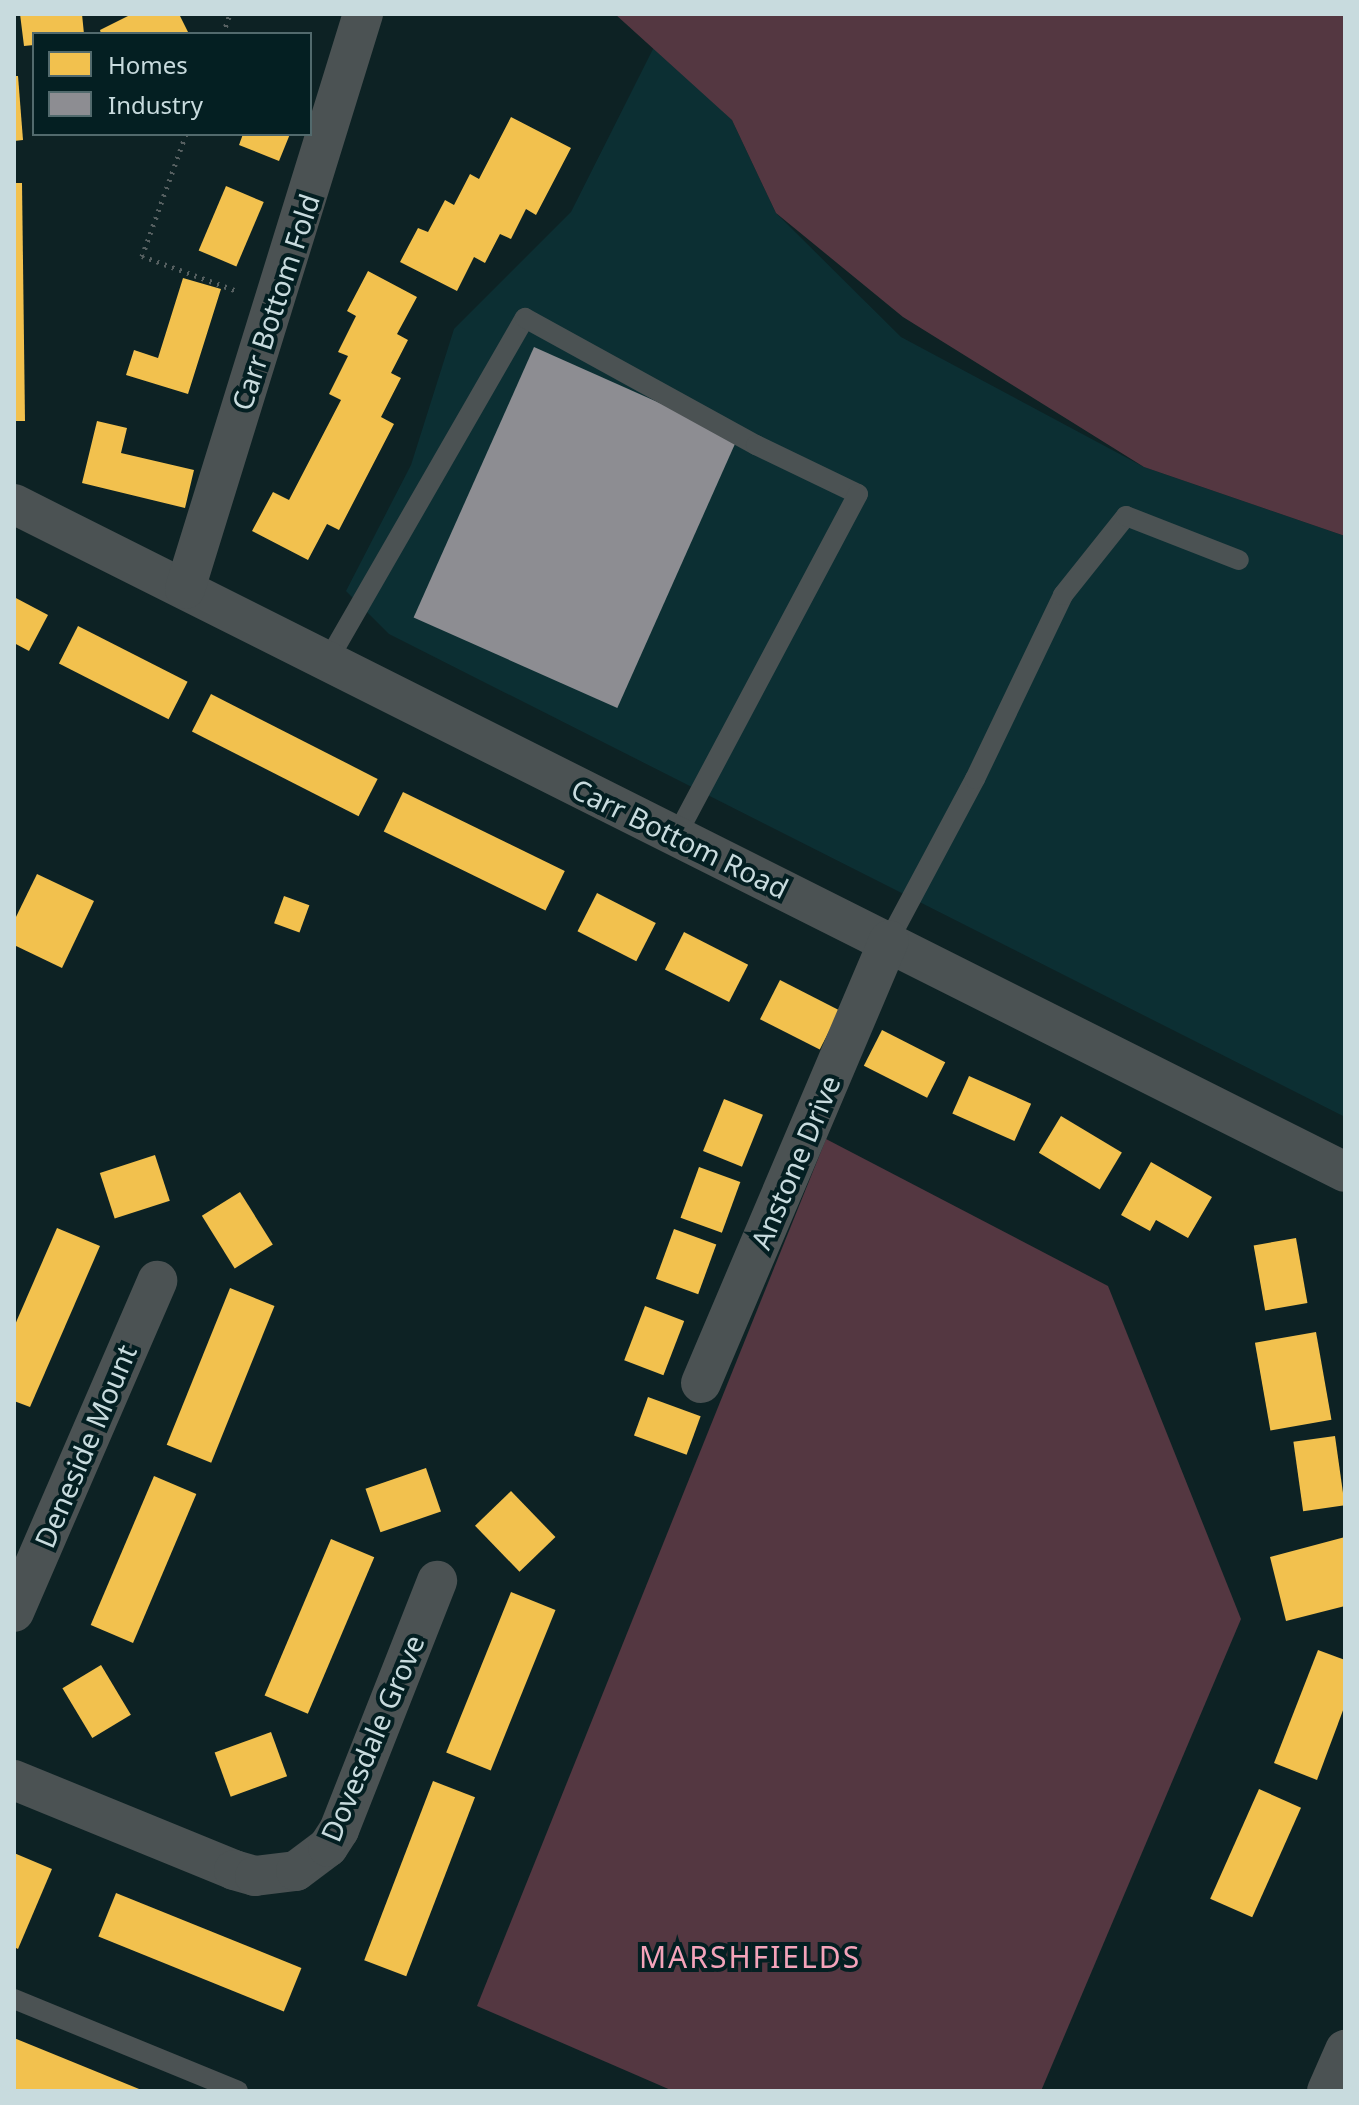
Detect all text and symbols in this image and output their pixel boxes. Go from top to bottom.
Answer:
legend [32,32,312,136]
text: Homes [108,48,188,81]
text: Industry [108,88,203,121]
street label: Carr Bottom Fold [224,190,326,414]
street label: Carr Bottom Road [566,771,794,905]
street label: Anstone Drive [743,1070,847,1254]
street label: Deneside Mount [27,1339,143,1553]
street label: Dovesdale Grove [313,1630,431,1846]
district label: MARSHFIELDS [639,1939,861,1975]

